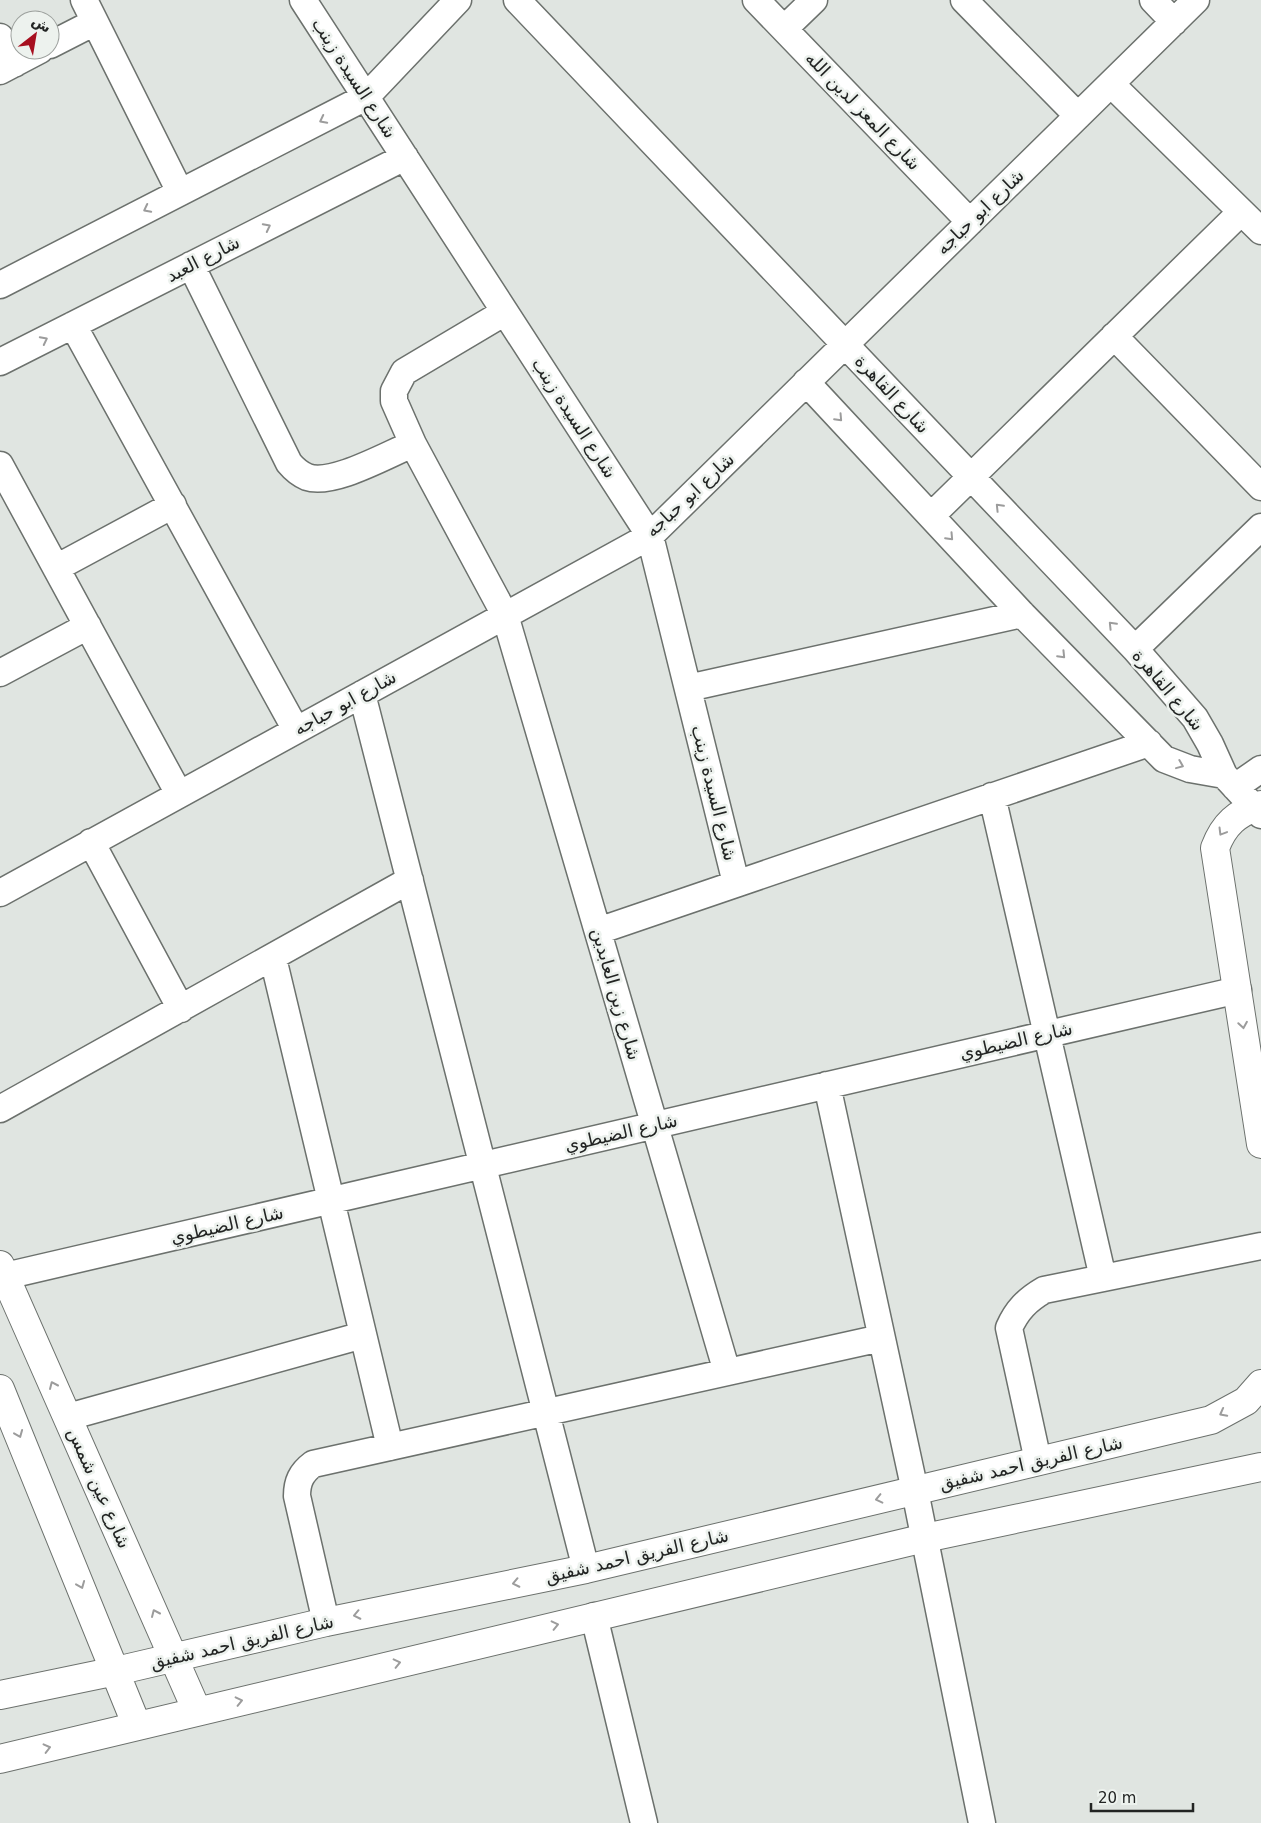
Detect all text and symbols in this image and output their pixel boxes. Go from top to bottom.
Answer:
north arrow [10,10,60,60]
text: ش [29,12,54,36]
street label: شارع السيدة زينب [307,14,401,142]
street label: شارع المعز لدين الله [801,47,925,175]
one-way arrow [319,114,328,124]
street label: شارع ابو حباجه [932,165,1028,259]
one-way arrow [143,203,152,213]
one-way arrow [262,223,271,233]
street label: شارع العبد [162,231,244,287]
one-way arrow [38,336,47,346]
street label: شارع القاهرة [850,350,934,438]
street label: شارع السيدة زينب [527,354,621,482]
one-way arrow [833,412,842,421]
street label: شارع ابو حباجه [641,448,739,542]
one-way arrow [996,504,1005,513]
one-way arrow [944,531,953,540]
one-way arrow [1108,622,1117,631]
street label: شارع القاهرة [1128,645,1208,735]
one-way arrow [1056,649,1065,658]
street label: شارع ابو حباجه [290,666,400,740]
street label: شارع السيدة زينب [686,723,742,863]
one-way arrow [1175,759,1184,769]
one-way arrow [1219,827,1229,836]
street label: شارع زين العابدين [587,925,645,1063]
street label: شارع الضيطوي [957,1017,1075,1065]
one-way arrow [1237,1022,1248,1030]
street label: شارع الضيطوي [562,1109,680,1157]
street label: شارع الضيطوي [168,1201,286,1249]
one-way arrow [49,1381,60,1390]
one-way arrow [1220,1407,1229,1417]
street label: شارع عين شمس [63,1424,135,1552]
one-way arrow [12,1429,23,1438]
street label: شارع الفريق احمد شفيق [937,1431,1125,1495]
one-way arrow [875,1493,884,1504]
street label: شارع الفريق احمد شفيق [543,1524,731,1588]
one-way arrow [512,1577,521,1588]
one-way arrow [75,1580,85,1588]
one-way arrow [150,1609,161,1618]
one-way arrow [353,1609,361,1620]
street label: شارع الفريق احمد شفيق [148,1610,336,1674]
one-way arrow [551,1620,560,1631]
one-way arrow [393,1658,402,1669]
one-way arrow [235,1696,244,1707]
one-way arrow [43,1743,52,1754]
scale bar [1091,1780,1194,1812]
text: 20 m [1098,1789,1136,1807]

